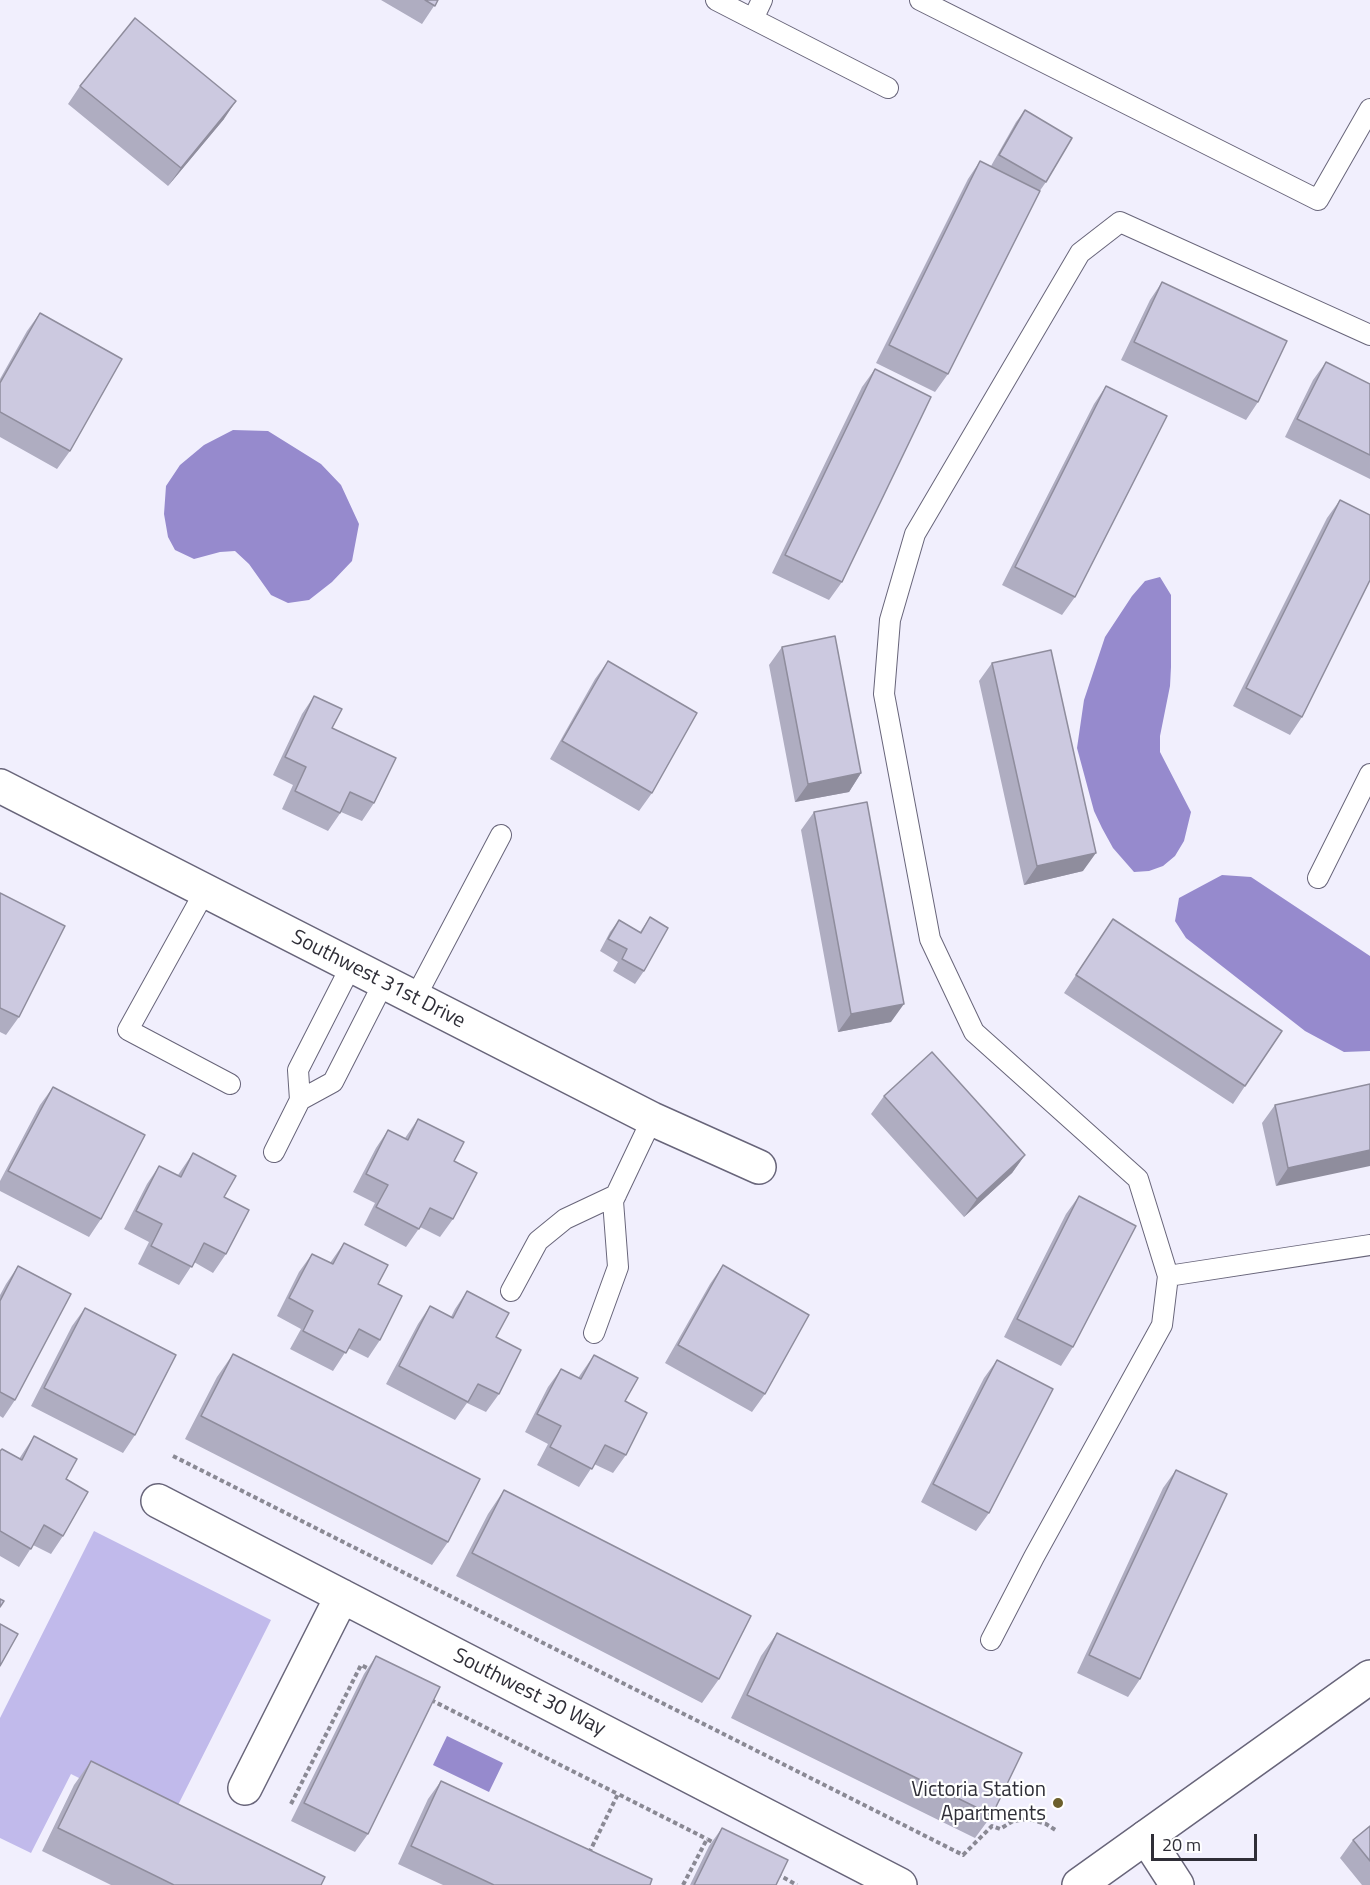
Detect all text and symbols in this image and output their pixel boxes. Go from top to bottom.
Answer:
street label: Southwest 31st Drive [287,925,469,1035]
street label: Southwest 30 Way [449,1644,609,1742]
place label: Victoria Station Apartments [911,1778,1046,1828]
marker: Victoria Station Apartments [1051,1796,1065,1810]
scale bar [1154,1822,1260,1860]
text: 20 m [1162,1831,1201,1858]

